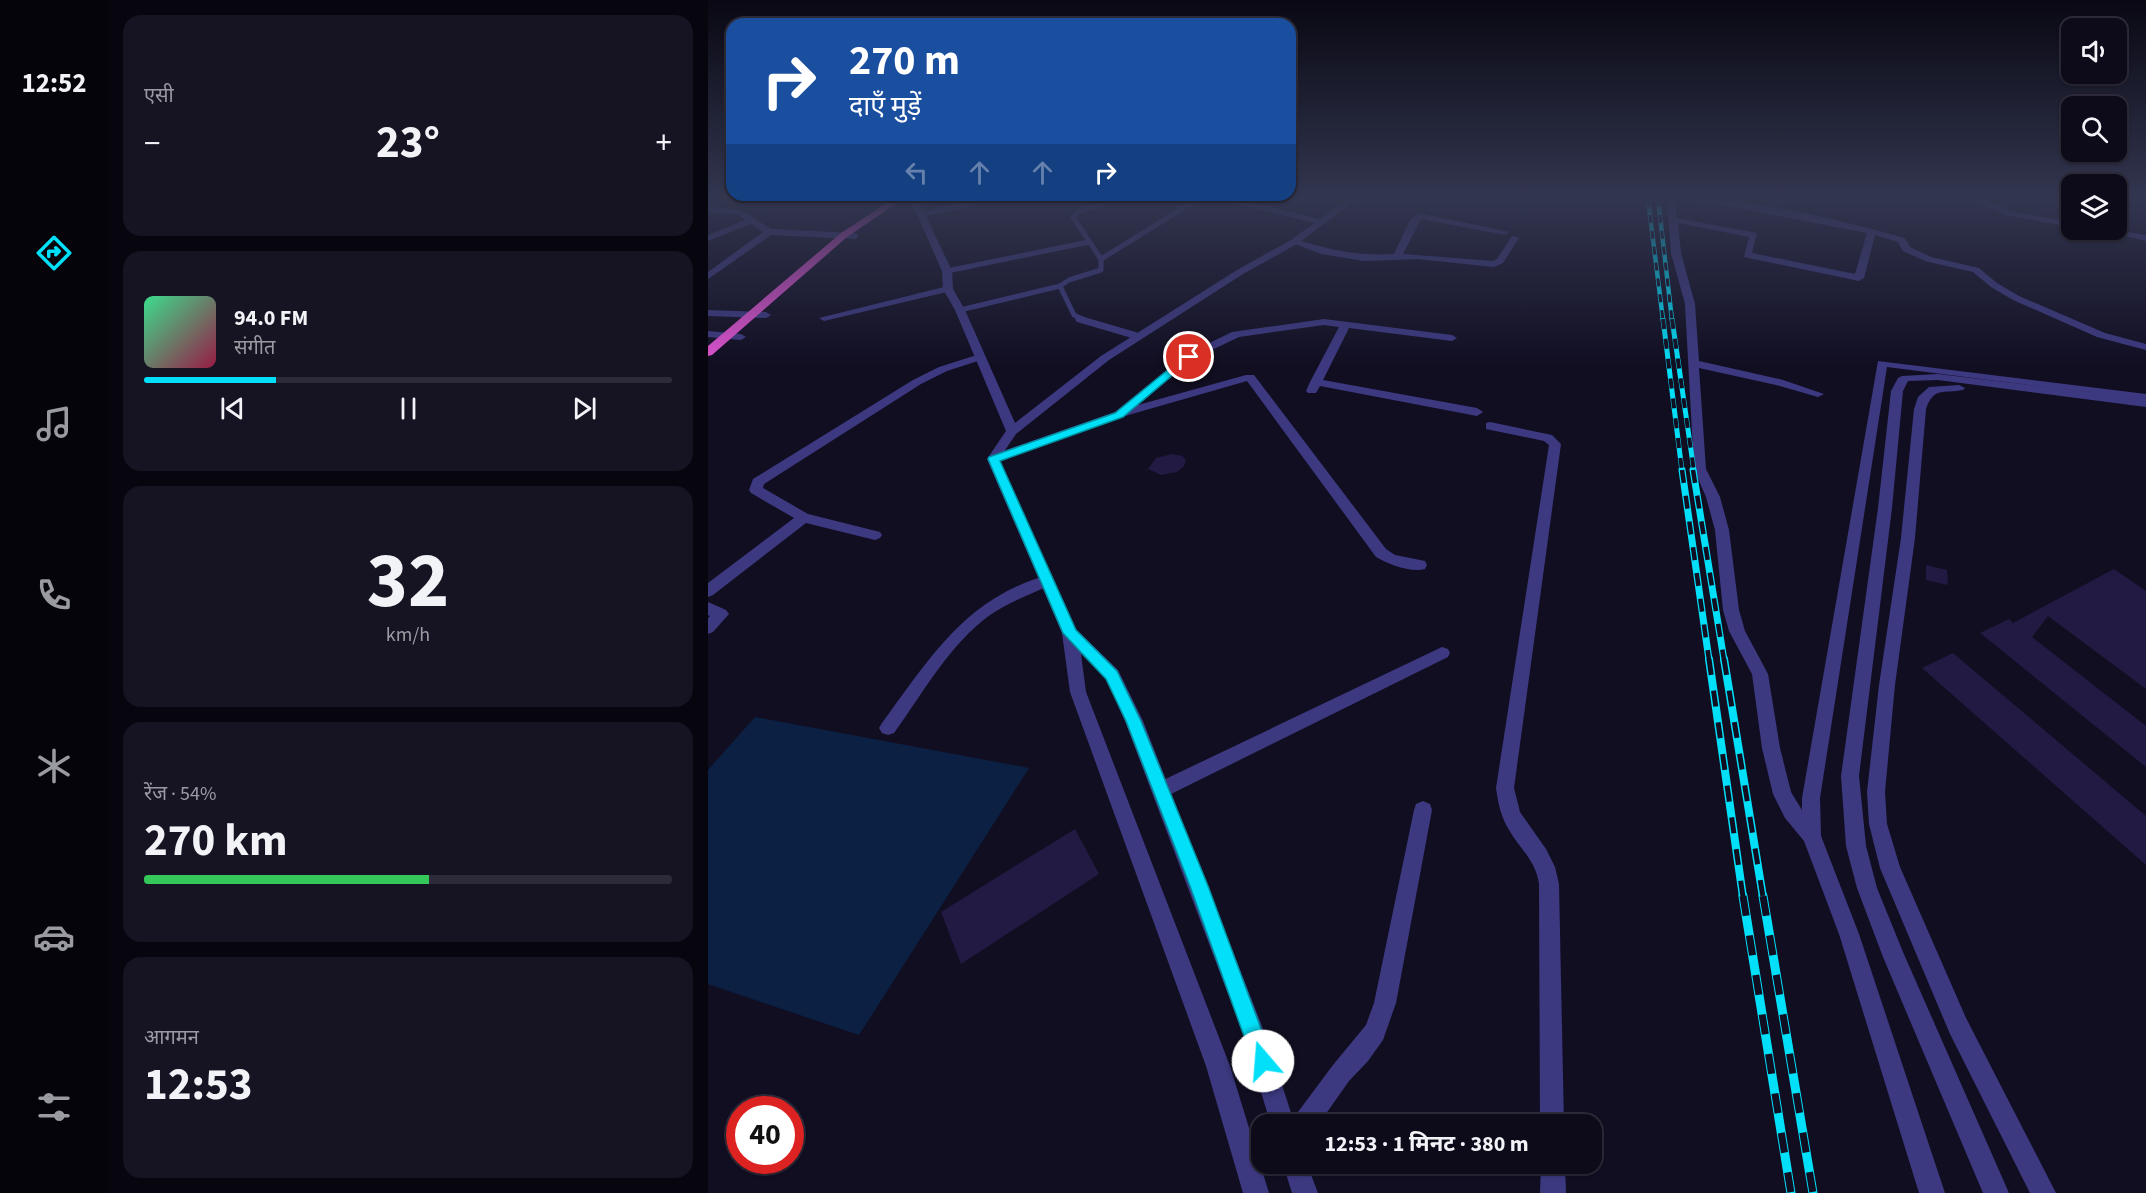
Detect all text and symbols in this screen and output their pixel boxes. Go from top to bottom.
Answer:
map controls [2061,18,2127,240]
button: sound [2061,18,2127,84]
text: 270 m [849,31,960,91]
icon: right [750,42,828,120]
text: 12:52 [21,64,87,103]
text: एसी [144,82,174,110]
text: दाएँ मुड़ें [849,87,921,126]
button: search [2061,96,2127,162]
text: 23° [376,111,440,175]
text: − [144,120,160,167]
text: + [656,120,672,167]
icon: left [900,156,933,189]
icon: ahead [963,156,996,189]
icon: ahead [1026,156,1059,189]
icon: right [1089,156,1122,189]
button: layers [2061,174,2127,240]
icon: directions [33,232,75,274]
text: 94.0 FM [234,302,308,334]
pin [1163,331,1214,382]
text: संगीत [234,334,275,362]
icon: arrive [1172,340,1205,373]
icon: previous [216,392,249,425]
icon: pause [392,392,425,425]
icon: next [568,392,601,425]
icon: music [33,403,75,445]
text: 32 [367,526,449,637]
icon: phone [33,574,75,616]
text: km/h [386,621,430,649]
icon: climate [33,745,75,787]
text: रेंज · 54% [144,780,216,808]
text: 270 km [144,809,288,873]
icon: car [33,916,75,958]
text: आगमन [144,1024,199,1052]
position arrow [1231,1029,1295,1093]
text: 12:53 [144,1053,253,1117]
icon: filters [33,1086,75,1128]
speed limit sign: 40 [726,1096,804,1174]
text: 12:53 · 1 मिनट · 380 m [1324,1128,1529,1160]

